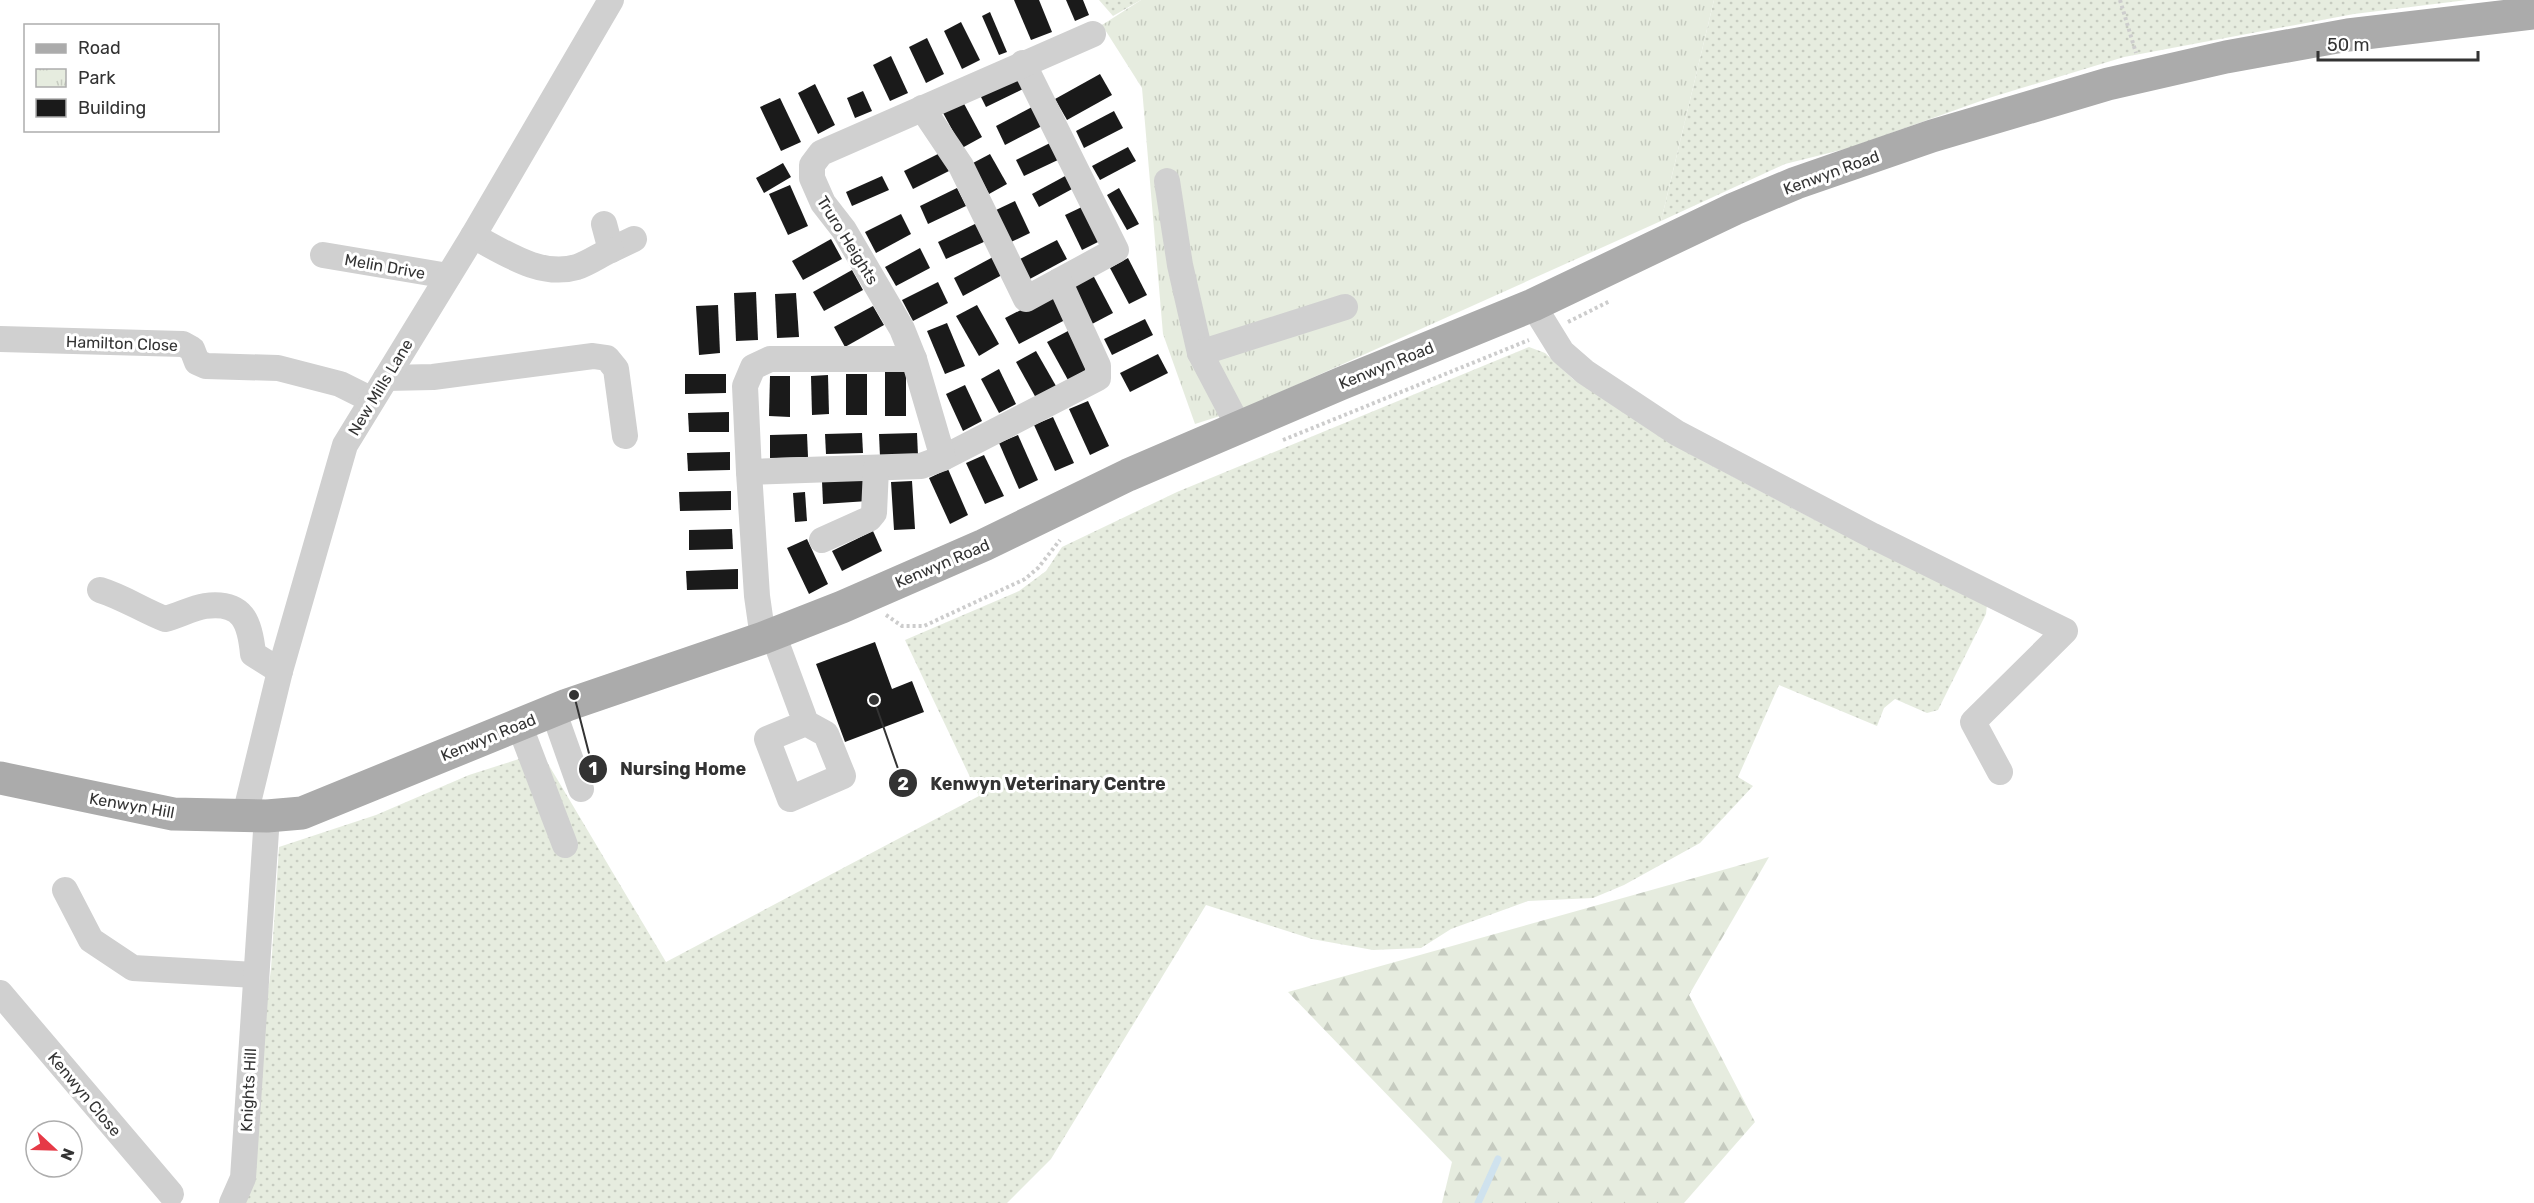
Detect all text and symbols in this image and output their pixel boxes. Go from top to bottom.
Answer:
legend [24,24,219,132]
scale bar [2318,24,2478,62]
text: 50 m [2327,34,2370,56]
text: Road [78,37,121,59]
text: Park [78,67,116,89]
text: Building [78,97,146,119]
street label: Kenwyn Road [1781,146,1882,199]
street label: Truro Heights [813,193,882,288]
street label: Melin Drive [343,250,427,283]
street label: Hamilton Close [66,332,178,355]
street label: New Mills Lane [344,336,417,439]
street label: Kenwyn Road [1336,338,1437,393]
street label: Kenwyn Road [892,535,992,592]
street label: Kenwyn Road [438,710,539,765]
callout: Nursing Home [578,751,758,787]
text: 1 [589,758,597,780]
text: Nursing Home [620,758,746,780]
callout: Kenwyn Veterinary Centre [888,765,1178,801]
text: 2 [897,773,909,795]
text: Kenwyn Veterinary Centre [930,773,1166,795]
street label: Kenwyn Hill [88,789,176,822]
street label: Kenwyn Close [44,1048,125,1140]
street label: Knights Hill [237,1048,260,1132]
north arrow [24,1119,84,1179]
text: N [56,1146,78,1163]

